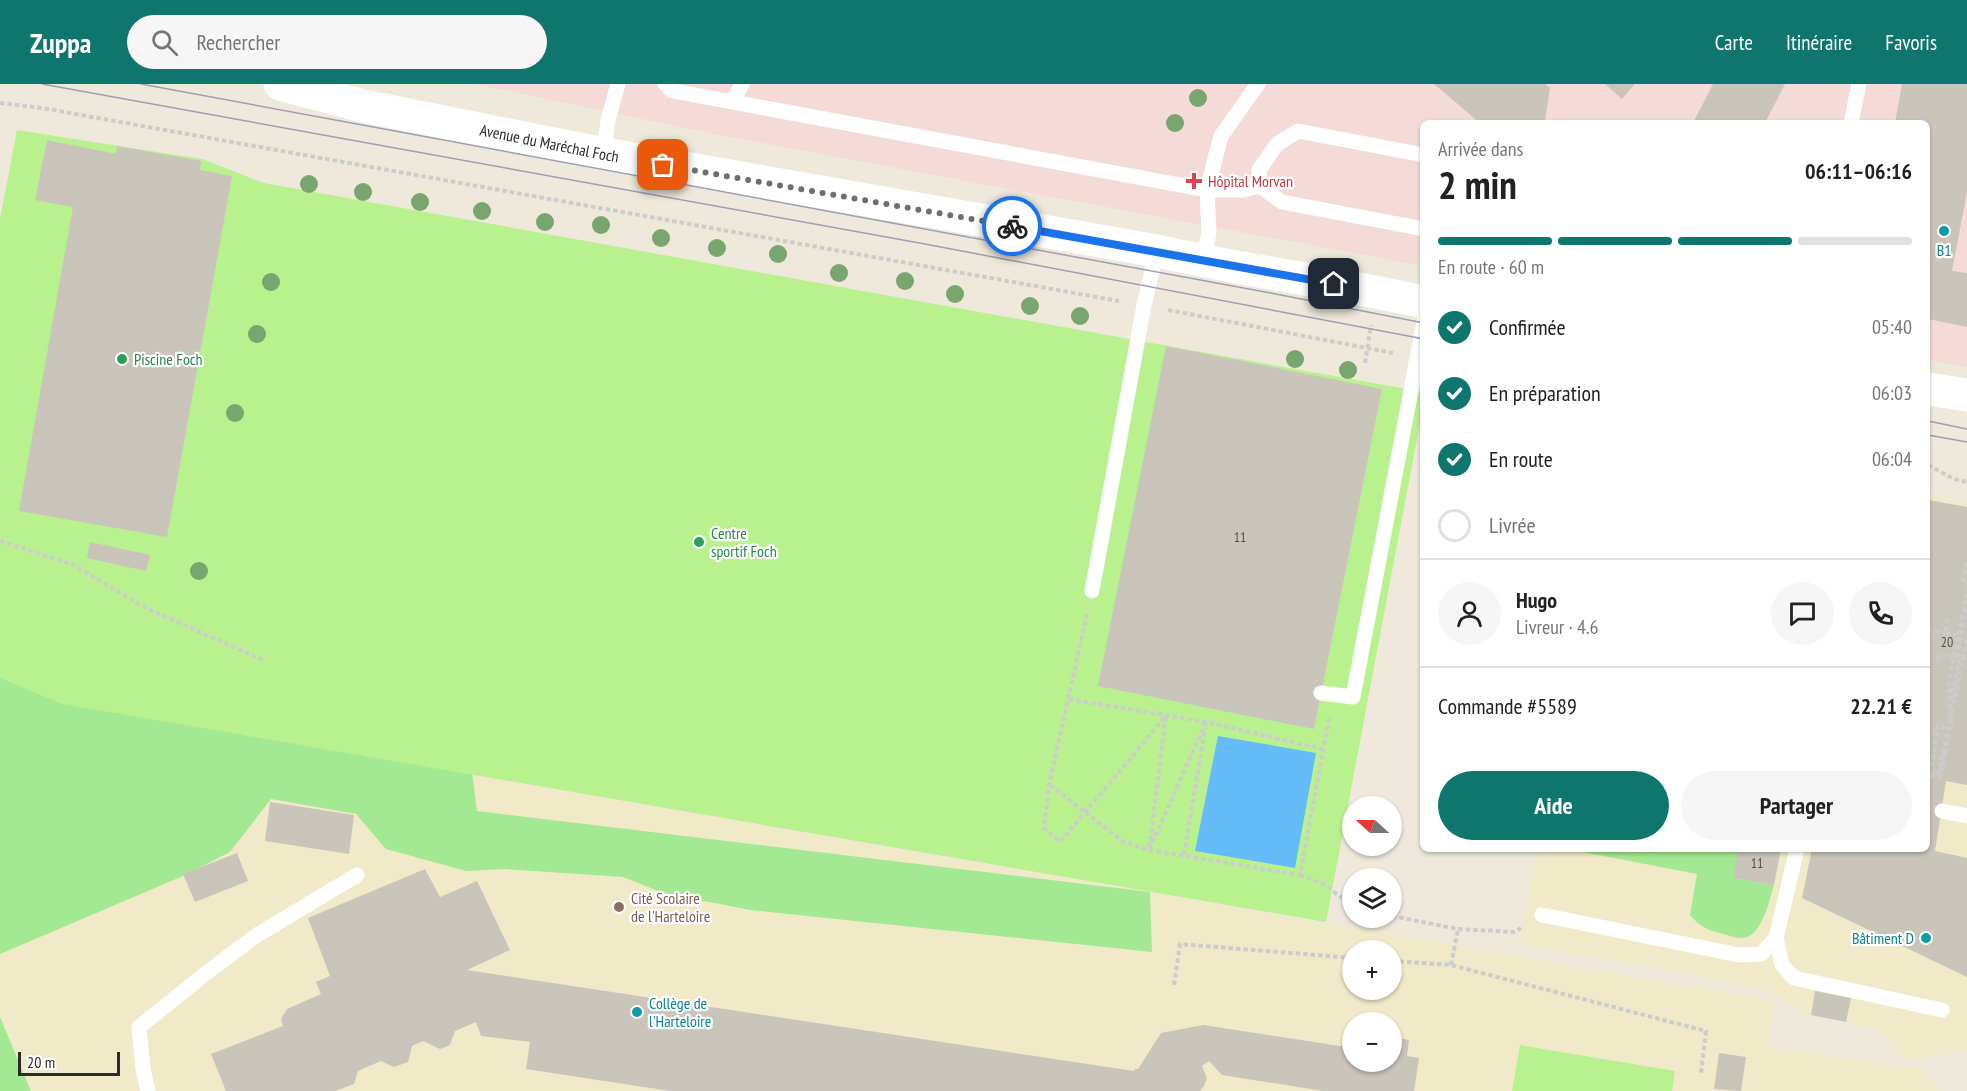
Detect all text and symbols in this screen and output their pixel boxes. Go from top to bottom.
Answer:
search box [127,15,547,69]
text: Zuppa [30,24,91,61]
icon: search [148,26,181,59]
text: Rechercher [196,28,280,56]
text: Carte [1715,29,1753,56]
text: Itinéraire [1786,29,1852,56]
text: Favoris [1885,29,1937,56]
street label: Avenue du Maréchal Foch [478,120,621,166]
text: Arrivée dans [1438,136,1523,162]
pin [637,139,688,190]
icon: bag [646,148,679,181]
text: 06:11–06:16 [1805,157,1912,185]
text: 2 min [1438,159,1517,210]
place label: Hôpital Morvan [1208,171,1293,191]
marker: Hôpital Morvan [1185,172,1203,190]
courier [982,196,1042,256]
icon: bike [996,210,1029,243]
marker: B1 [1937,224,1951,238]
place label: B1 [1937,240,1951,260]
text: En route · 60 m [1438,254,1544,280]
pin [1308,258,1359,309]
icon: home [1317,267,1350,300]
icon: check [1438,311,1471,344]
text: Confirmée [1489,313,1566,341]
text: 05:40 [1872,314,1912,340]
place label: Piscine Foch [134,349,203,369]
marker: Piscine Foch [115,352,129,366]
icon: check [1438,377,1471,410]
text: En préparation [1489,379,1601,407]
text: 06:03 [1872,380,1912,406]
icon: check [1438,443,1471,476]
text: En route [1489,445,1553,473]
text: 06:04 [1872,446,1912,472]
text: Livrée [1489,511,1535,539]
place label: Centre sportif Foch [711,523,777,561]
house number: 11 [1234,528,1246,546]
marker: Centre sportif Foch [692,535,706,549]
button: person [1438,582,1501,645]
button: chat [1771,582,1834,645]
button: phone [1849,582,1912,645]
text: Hugo [1516,586,1557,614]
text: Livreur · 4.6 [1516,614,1599,640]
house number: 20 [1941,633,1953,651]
text: Commande #5589 [1438,692,1577,720]
text: 22.21 € [1850,692,1912,720]
button: Aide [1438,771,1669,840]
button: Partager [1681,771,1912,840]
north arrow [1342,796,1402,856]
map controls [1342,796,1402,1072]
house number: 11 [1751,854,1763,872]
button: layers [1342,868,1402,928]
place label: Cité Scolaire de l'Harteloire [631,888,710,926]
marker: Cité Scolaire de l'Harteloire [612,900,626,914]
place label: Bâtiment D [1852,928,1914,948]
marker: Bâtiment D [1919,931,1933,945]
button: + [1342,940,1402,1000]
place label: Collège de l'Harteloire [649,993,711,1031]
marker: Collège de l'Harteloire [630,1005,644,1019]
button: − [1342,1012,1402,1072]
scale bar [18,1049,120,1076]
text: 20 m [27,1052,55,1072]

